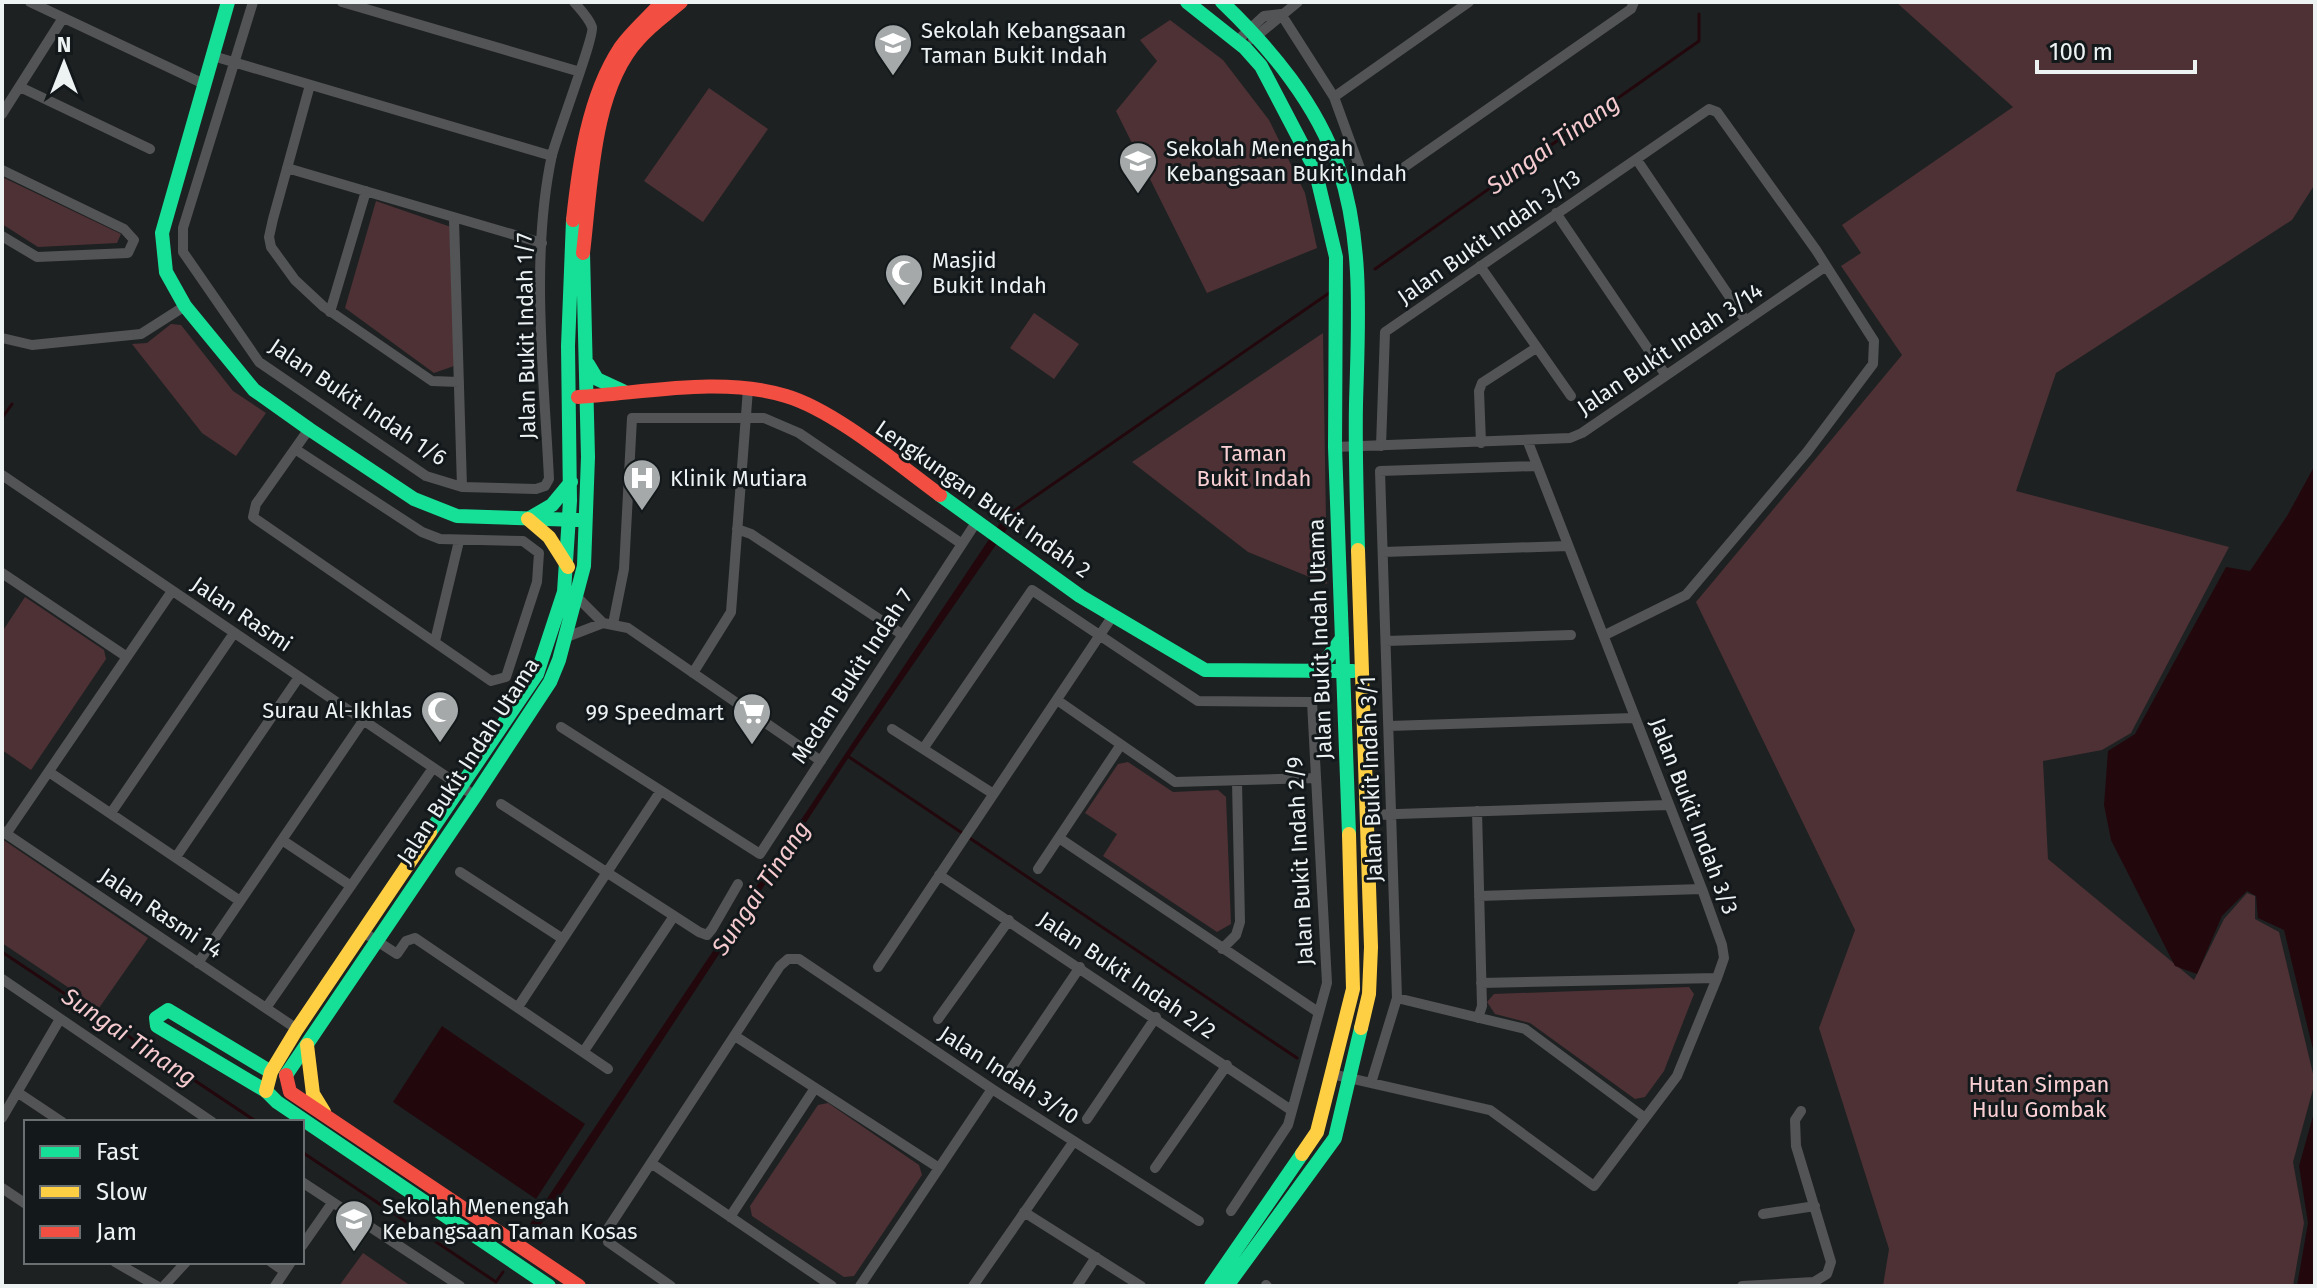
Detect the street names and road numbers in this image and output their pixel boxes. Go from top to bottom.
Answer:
street label: Jalan Bukit Indah 3/13 [1392,164,1586,310]
street label: Jalan Bukit Indah 1/7 [511,232,541,440]
street label: Jalan Bukit Indah 3/14 [1572,277,1768,421]
street label: Jalan Bukit Indah 1/6 [264,333,452,471]
street label: Lengkungan Bukit Indah 2 [870,414,1096,584]
street label: Jalan Bukit Indah Utama [1302,518,1338,760]
street label: Jalan Rasmi [187,570,297,658]
street label: Medan Bukit Indah 7 [785,583,919,769]
street label: Jalan Bukit Indah Utama [391,652,545,870]
street label: Jalan Bukit Indah 3/1 [1354,675,1388,883]
street label: Jalan Bukit Indah 3/3 [1644,714,1744,918]
street label: Jalan Bukit Indah 2/9 [1281,756,1319,966]
street label: Jalan Rasmi 14 [94,862,228,964]
street label: Jalan Bukit Indah 2/2 [1033,906,1221,1044]
street label: Jalan Indah 3/10 [934,1020,1084,1130]

